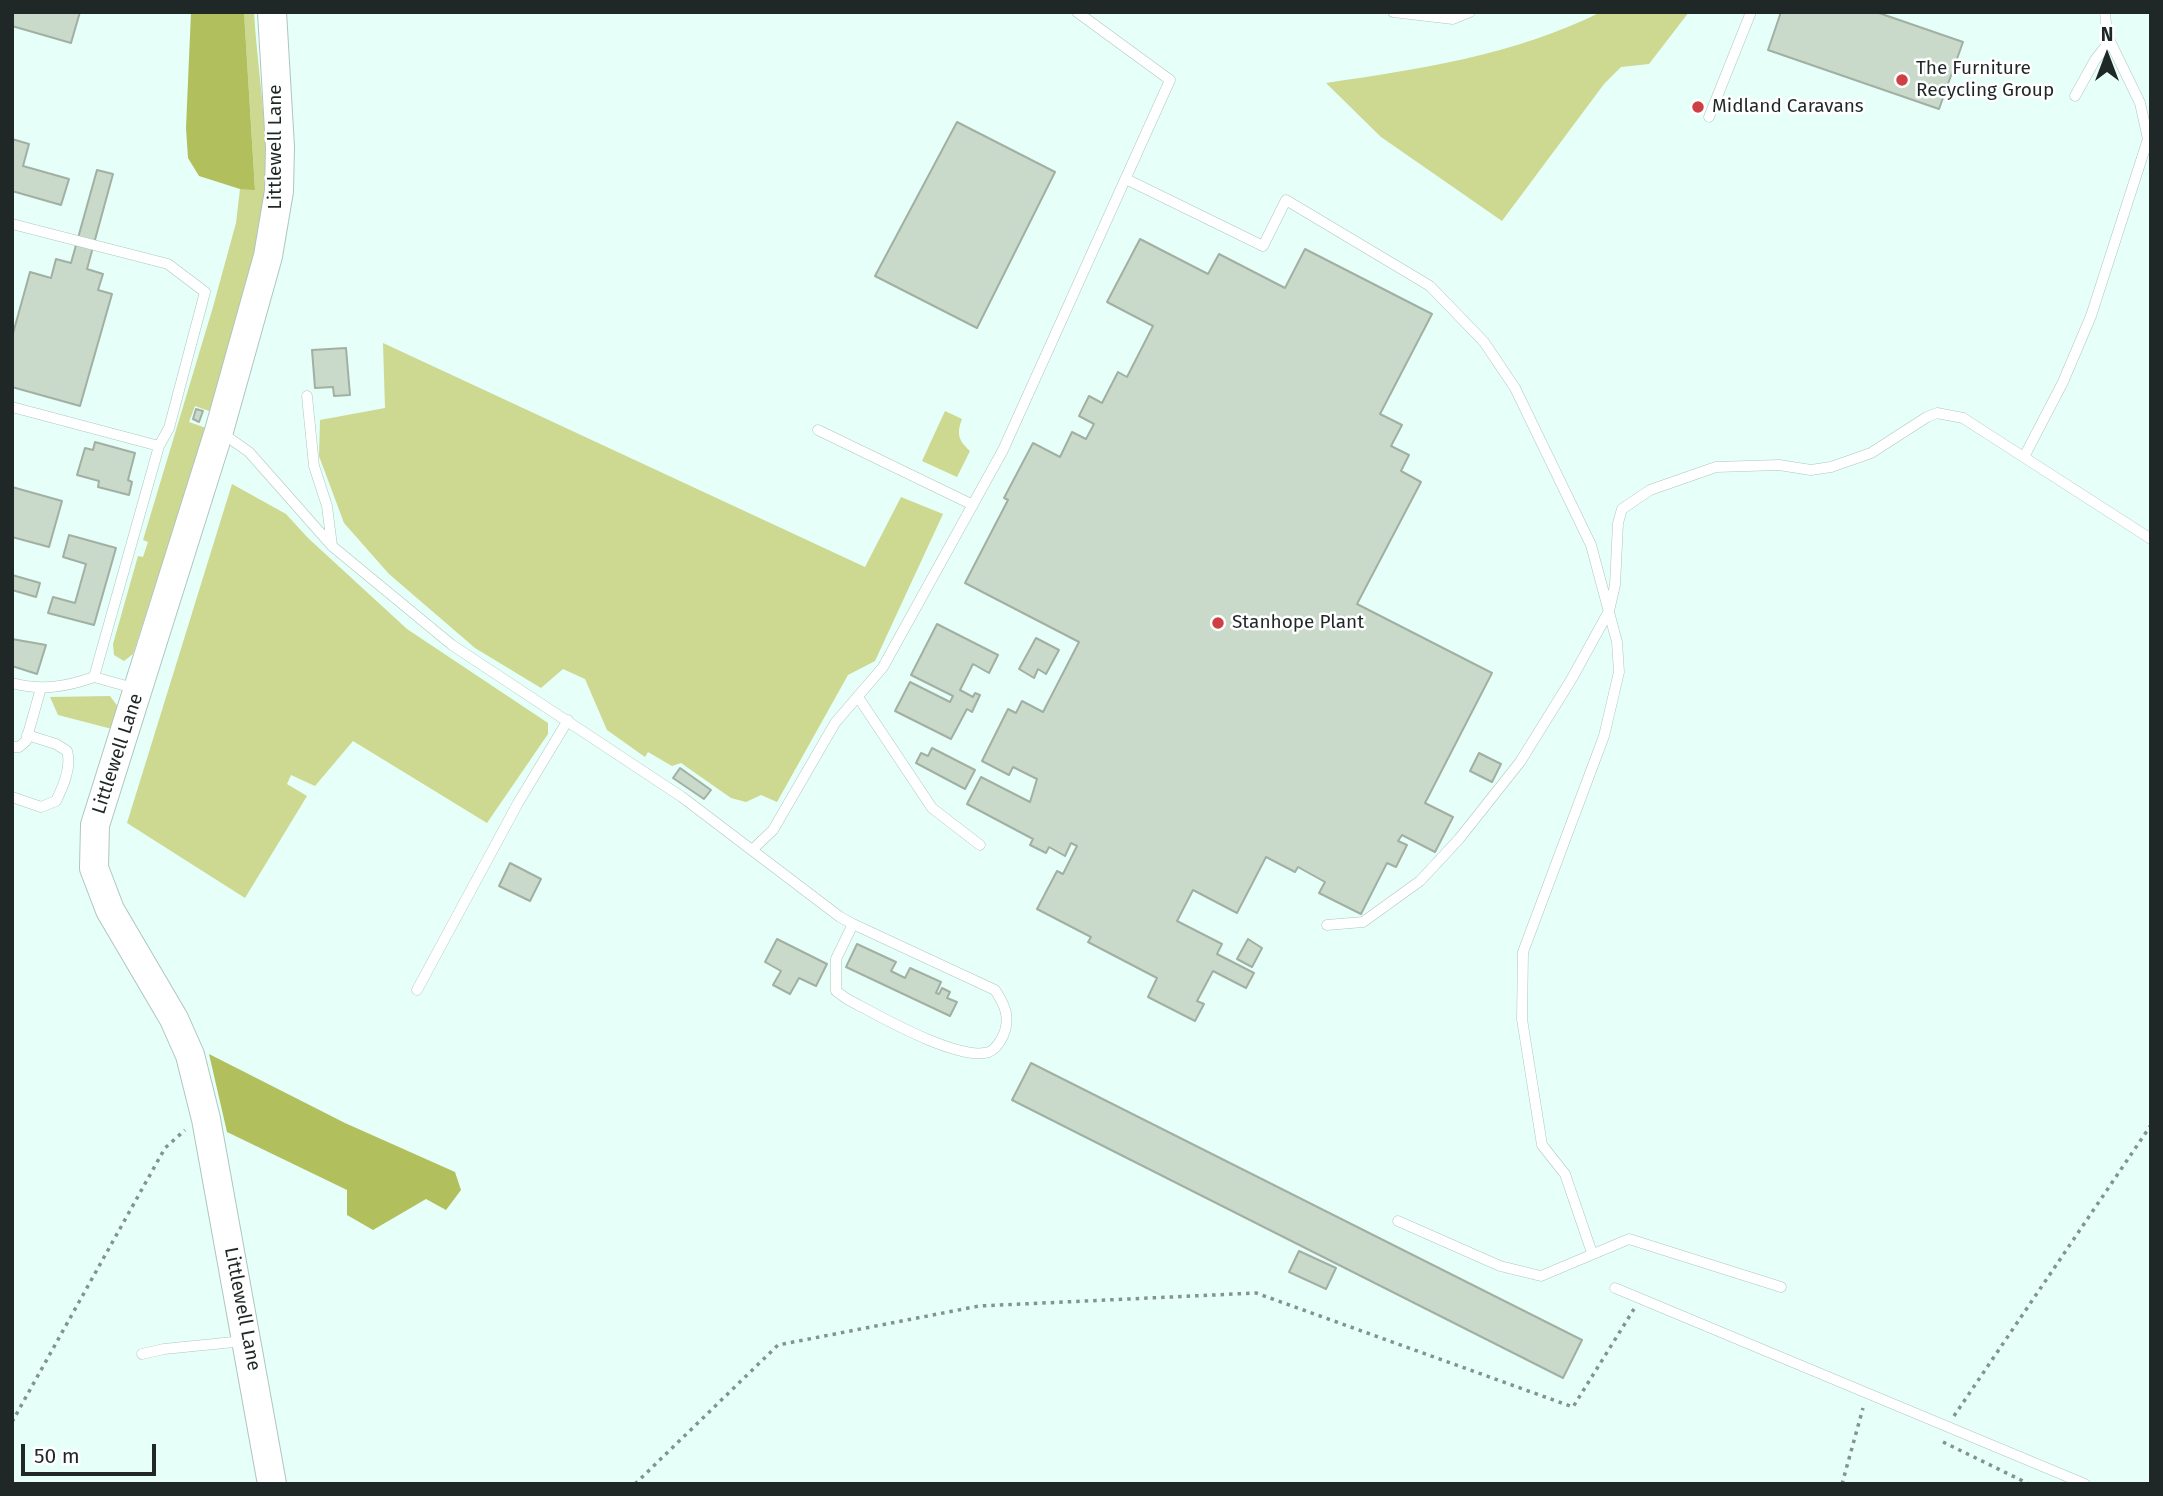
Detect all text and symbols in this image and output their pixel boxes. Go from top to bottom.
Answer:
north arrow [2072,21,2142,91]
text: N [2101,23,2113,46]
place label: The Furniture Recycling Group [1916,58,2054,102]
marker: The Furniture Recycling Group [1894,72,1910,88]
street label: Littlewell Lane [265,84,287,210]
place label: Midland Caravans [1712,96,1864,118]
marker: Midland Caravans [1690,99,1706,115]
place label: Stanhope Plant [1232,612,1364,634]
marker: Stanhope Plant [1210,615,1226,631]
street label: Littlewell Lane [88,691,148,817]
street label: Littlewell Lane [219,1245,265,1373]
scale bar [24,1430,159,1474]
text: 50 m [34,1443,80,1469]

